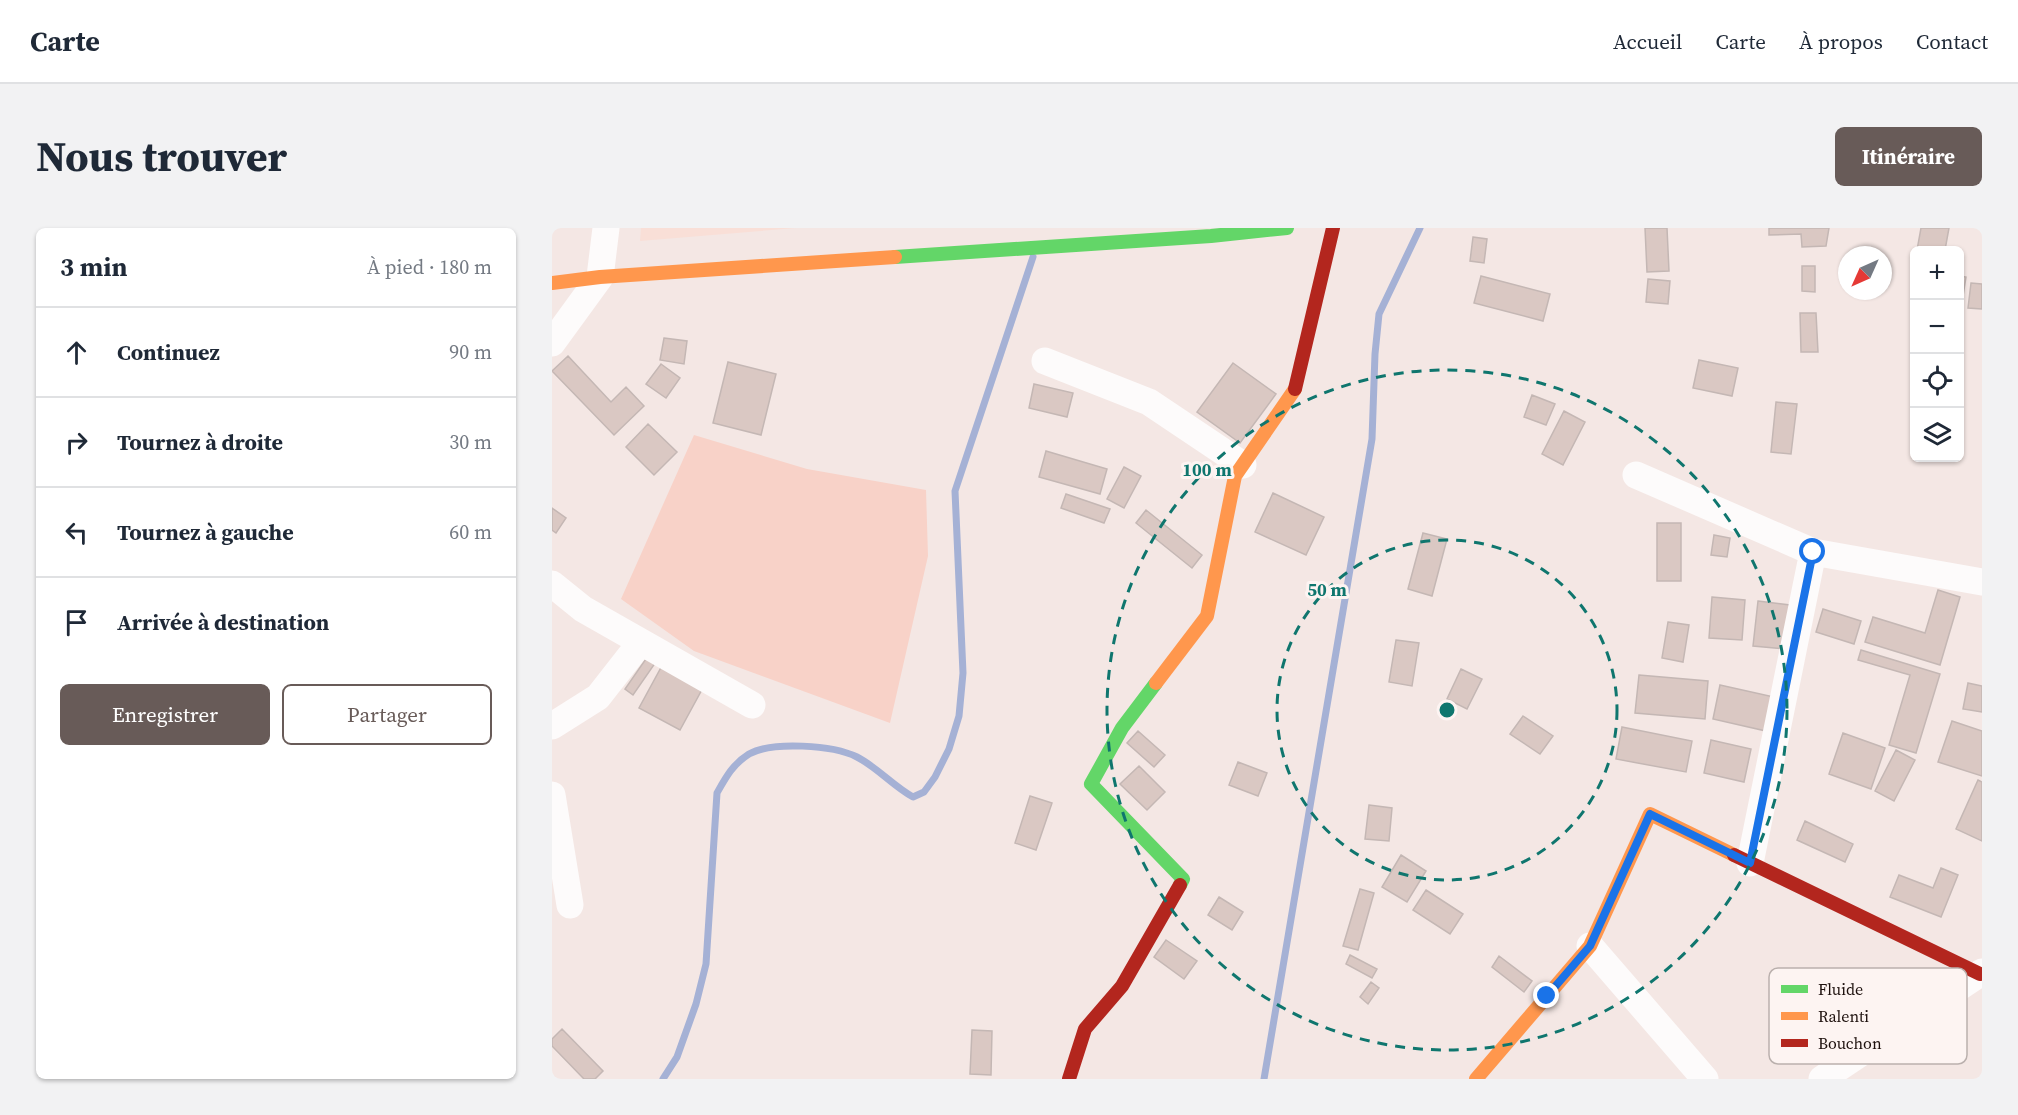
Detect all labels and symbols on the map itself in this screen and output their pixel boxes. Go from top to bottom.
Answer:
north arrow [1838,246,1892,300]
text: 100 m [1182,457,1232,482]
route start [1799,538,1825,564]
text: 50 m [1307,577,1347,602]
centre of rings [1437,700,1457,720]
legend [1769,968,1967,1064]
text: Fluide [1818,978,1863,1000]
route end [1533,982,1559,1008]
text: Ralenti [1818,1005,1869,1027]
text: Bouchon [1818,1032,1882,1054]

